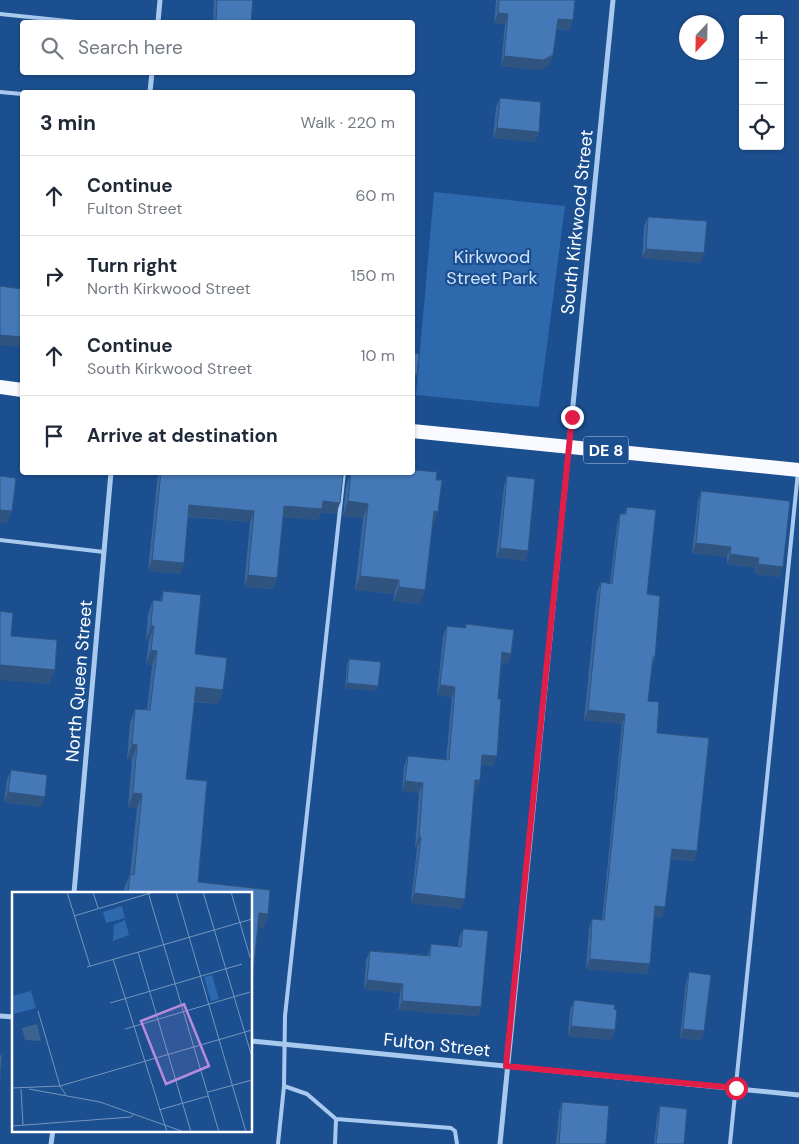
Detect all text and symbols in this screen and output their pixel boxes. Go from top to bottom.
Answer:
north arrow [679,15,724,60]
map controls [739,15,784,150]
button: + [739,15,784,60]
search box [20,20,415,75]
icon: search [38,34,66,62]
text: Search here [78,35,183,60]
button: − [739,60,784,105]
button: locate [739,105,784,150]
text: 3 min [40,109,96,137]
text: Walk · 220 m [301,112,395,133]
street label: South Kirkwood Street [555,128,599,316]
text: Continue [87,173,173,198]
icon: ahead [40,182,68,210]
text: 60 m [355,185,395,206]
text: Fulton Street [87,198,183,219]
park label: Kirkwood Street Park [446,245,538,290]
text: Turn right [87,253,177,278]
icon: right [40,262,68,290]
text: 150 m [351,265,395,286]
text: North Kirkwood Street [87,278,251,299]
text: Continue [87,333,173,358]
icon: ahead [40,342,68,370]
text: 10 m [361,345,395,366]
text: South Kirkwood Street [87,358,252,379]
route end [561,406,584,429]
icon: arrive [40,422,68,450]
text: Arrive at destination [87,423,278,448]
road number: DE 8 [584,436,628,464]
street label: North Queen Street [60,599,98,763]
inset map [12,892,252,1132]
street label: Fulton Street [382,1027,492,1063]
route start [725,1077,748,1100]

